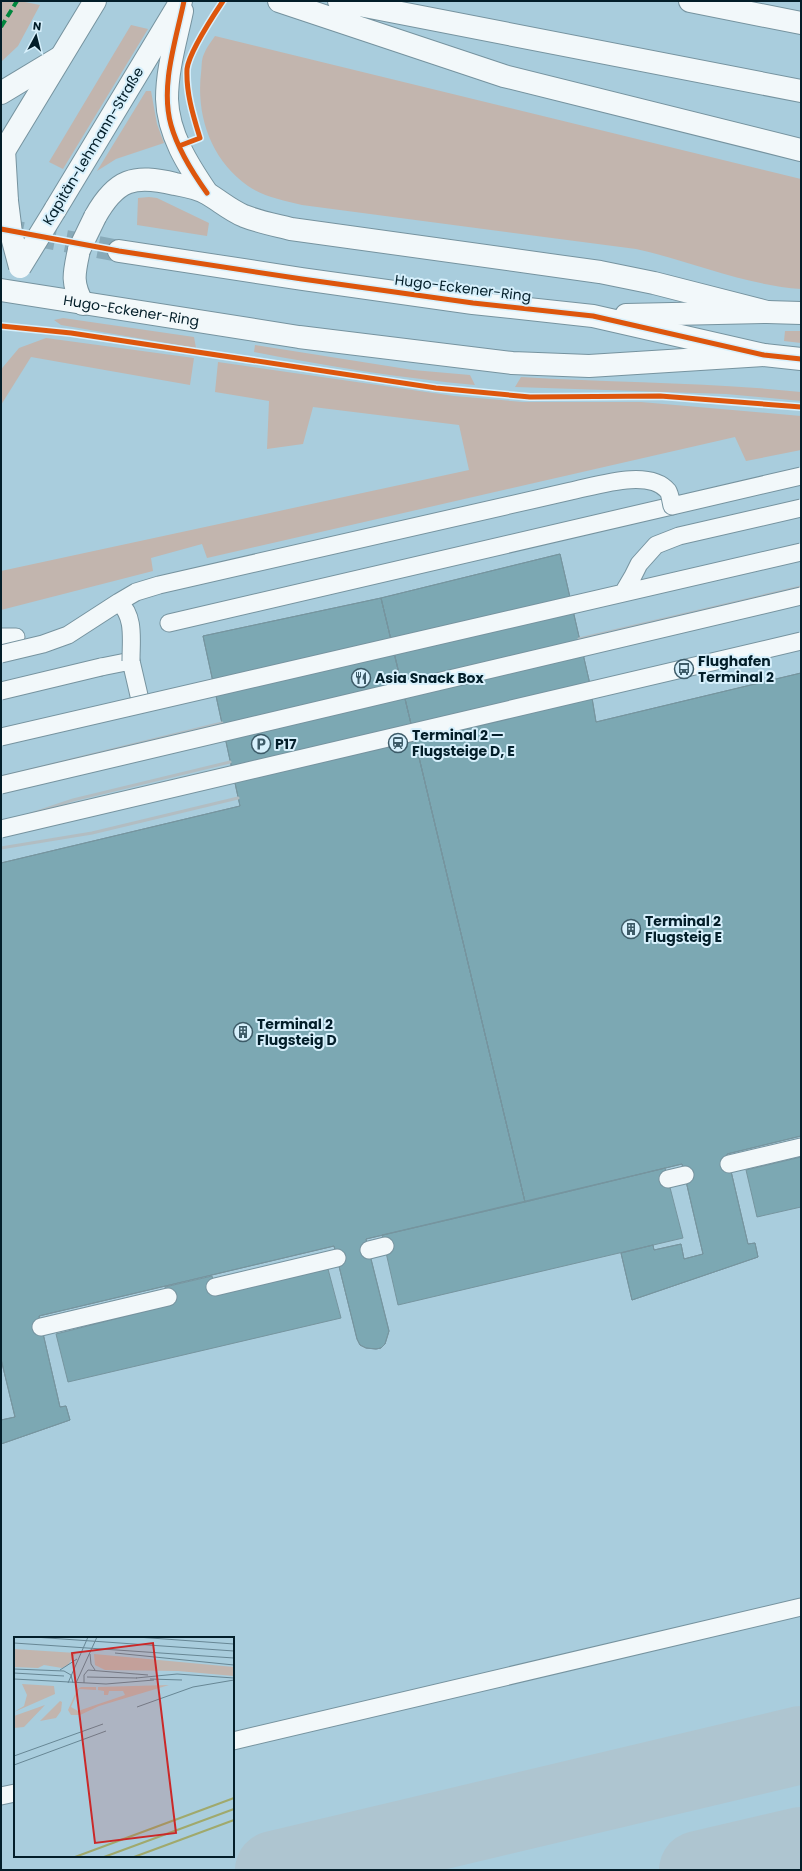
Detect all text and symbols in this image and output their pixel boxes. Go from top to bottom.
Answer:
north arrow [16,16,56,56]
text: N [32,18,42,35]
street label: Kapitän-Lehmann-Straße [38,63,148,229]
street label: Hugo-Eckener-Ring [394,270,532,306]
street label: Hugo-Eckener-Ring [62,290,201,331]
place label: Flughafen Terminal 2 [698,651,774,687]
bus stop icon: Flughafen Terminal 2 [673,658,695,680]
restaurant icon: Asia Snack Box [350,667,372,689]
place label: Asia Snack Box [375,668,485,688]
place label: Terminal 2 — Flugsteige D, E [412,725,515,761]
station icon: Terminal 2 — Flugsteige D, E [387,732,409,754]
parking icon: P17 [250,733,272,755]
place label: P17 [275,734,297,754]
place label: Terminal 2 Flugsteig E [645,911,722,947]
building icon: Terminal 2 Flugsteig E [620,918,642,940]
place label: Terminal 2 Flugsteig D [257,1014,337,1050]
building icon: Terminal 2 Flugsteig D [232,1021,254,1043]
inset map [14,1637,234,1857]

